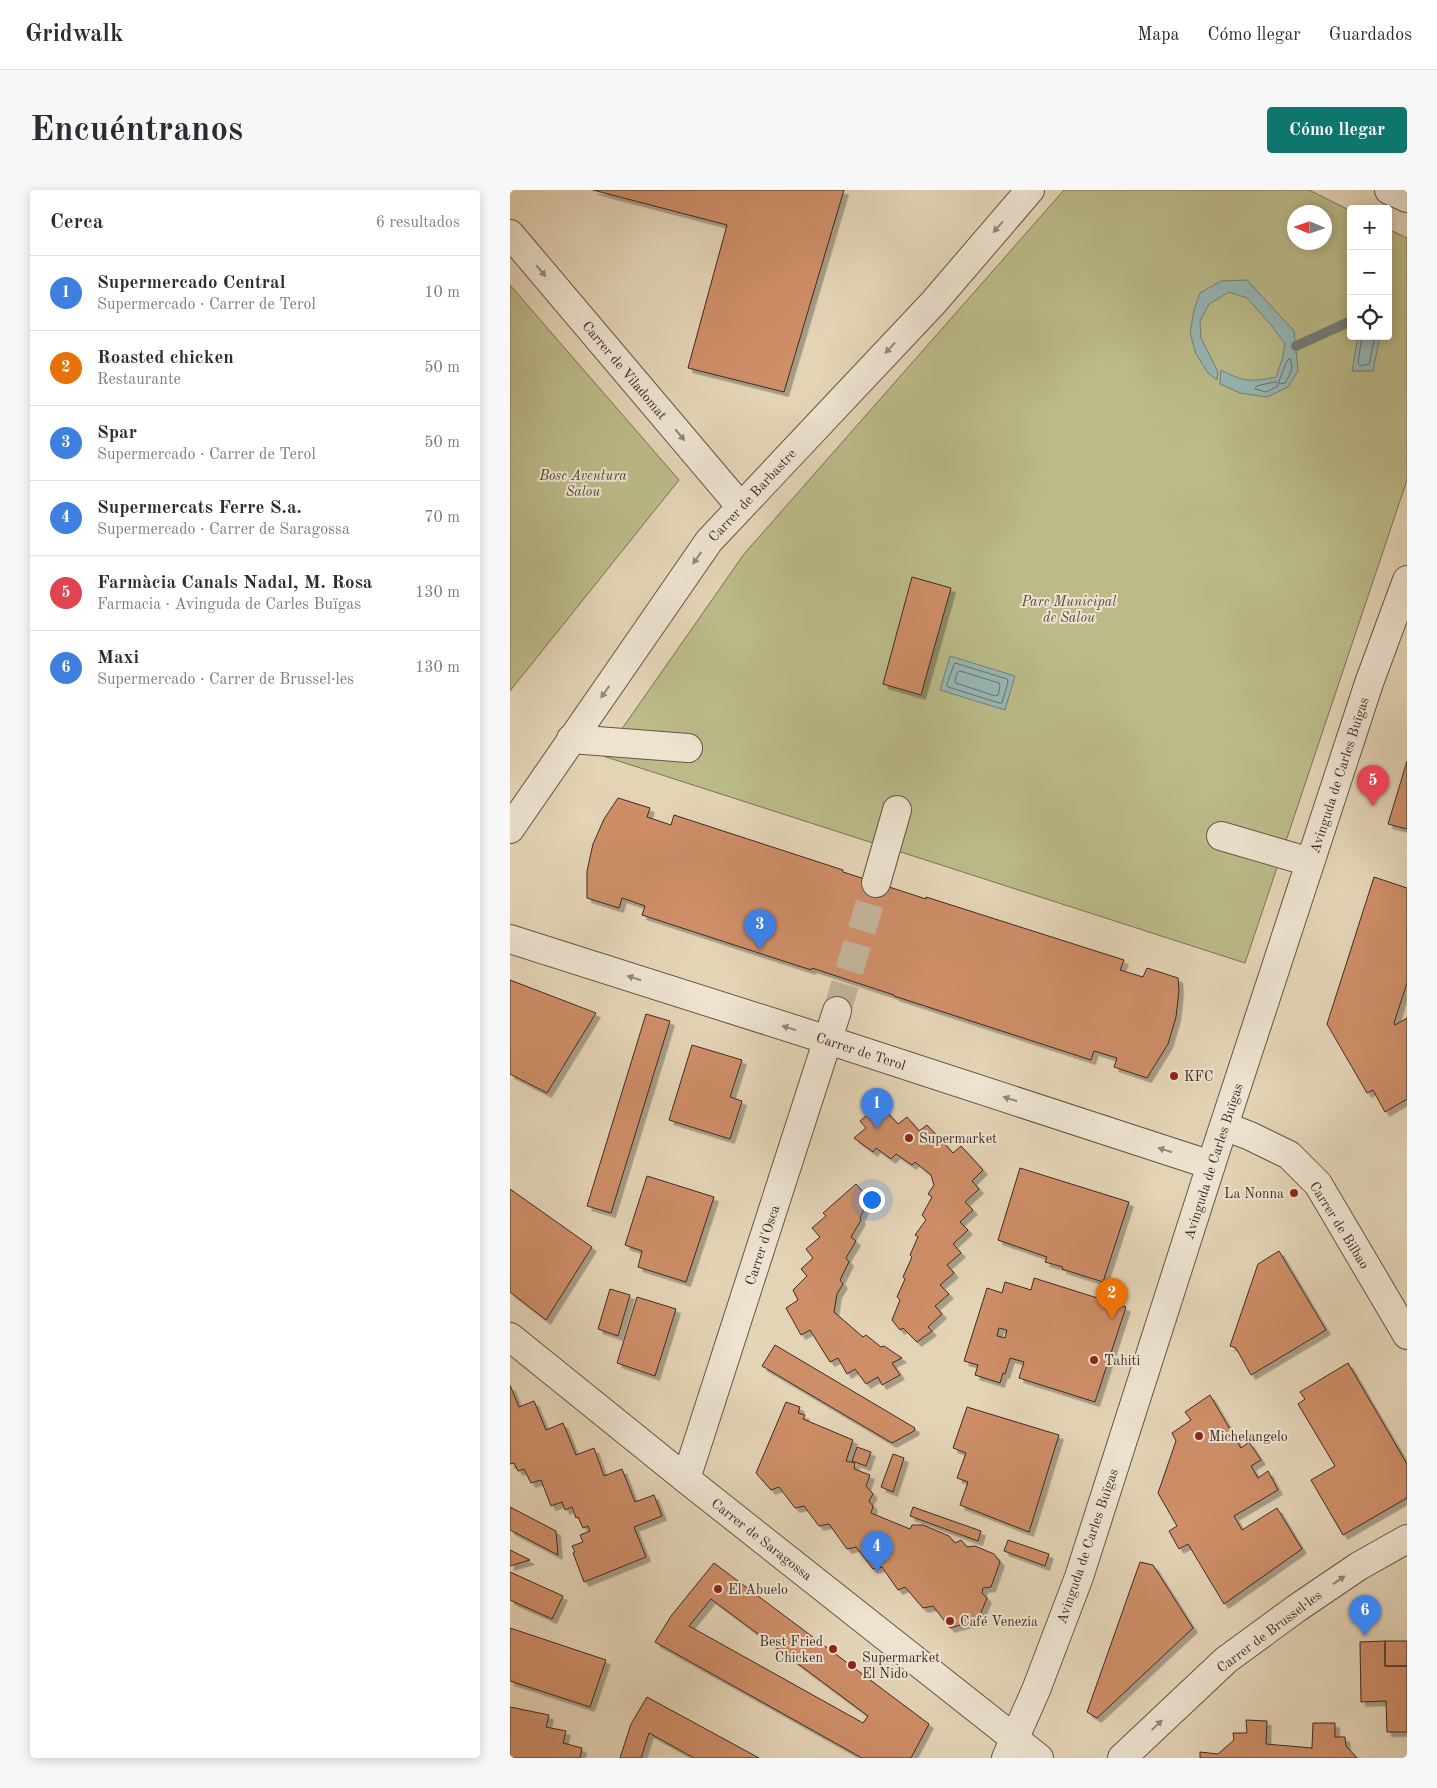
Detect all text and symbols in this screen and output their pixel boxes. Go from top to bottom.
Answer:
text: Gridwalk [25,23,123,47]
text: Mapa [1137,26,1179,44]
text: Cómo llegar [1207,26,1301,44]
text: Guardados [1329,26,1412,44]
button: Cómo llegar [1267,107,1407,153]
text: Encuéntranos [30,113,243,148]
north arrow [1287,205,1332,250]
map controls [1347,205,1392,340]
button: + [1347,205,1392,250]
text: Cerca [50,212,103,233]
text: 6 resultados [376,215,460,231]
one-way arrow [993,221,1004,233]
button: − [1347,250,1392,295]
one-way arrow [536,264,547,277]
text: Supermercado Central [97,274,286,293]
text: 1 [61,285,71,301]
text: 10 m [424,285,460,301]
button: locate [1347,295,1392,340]
text: Supermercado · Carrer de Terol [97,297,316,313]
street label: Carrer de Viladomat [579,319,669,422]
one-way arrow [884,342,896,354]
text: Roasted chicken [97,349,234,368]
text: 2 [61,360,71,376]
text: 50 m [424,360,460,376]
text: Restaurante [97,372,181,388]
text: Spar [97,424,137,443]
one-way arrow [674,429,686,441]
text: 3 [61,435,71,451]
text: 50 m [424,435,460,451]
text: Supermercado · Carrer de Terol [97,447,316,463]
street label: Carrer de Barbastre [706,447,799,545]
park label: Bosc Aventura Salou [538,469,627,499]
text: Supermercats Ferre S.a. [97,499,302,518]
text: 4 [61,510,71,526]
text: 70 m [424,510,460,526]
text: Supermercado · Carrer de Saragossa [97,522,350,538]
one-way arrow [692,551,702,565]
text: Farmàcia Canals Nadal, M. Rosa [97,574,372,593]
text: 5 [61,585,71,601]
text: 130 m [415,585,460,601]
park label: Parc Municipal de Salou [1021,595,1116,625]
text: Farmacia · Avinguda de Carles Buïgas [97,597,361,613]
text: Maxi [97,649,139,668]
text: 6 [61,660,71,676]
text: 130 m [415,660,460,676]
text: Supermercado · Carrer de Brussel·les [97,672,354,688]
one-way arrow [600,685,610,698]
street label: Avinguda de Carles Buïgas [1308,695,1372,855]
pin: 5 [1357,765,1389,806]
pin: 3 [744,909,776,950]
one-way arrow [626,974,641,982]
one-way arrow [781,1023,796,1031]
street label: Carrer de Terol [814,1031,908,1073]
marker: KFC [1168,1070,1180,1082]
place label: KFC [1184,1070,1213,1084]
street label: Avinguda de Carles Buïgas [1182,1081,1246,1241]
pin: 1 [861,1088,893,1129]
one-way arrow [1002,1095,1017,1103]
marker: Supermarket [903,1132,915,1144]
place label: Supermarket [919,1132,997,1146]
one-way arrow [1157,1146,1172,1153]
street label: Carrer de Bilbao [1307,1180,1372,1272]
your location [859,1187,885,1213]
place label: La Nonna [1224,1187,1284,1201]
marker: La Nonna [1288,1187,1300,1199]
street label: Carrer d'Osca [743,1203,783,1287]
pin: 2 [1096,1278,1128,1319]
marker: Tahiti [1088,1354,1100,1366]
place label: Tahiti [1104,1354,1140,1368]
marker: Michelangelo [1193,1430,1205,1442]
place label: Michelangelo [1209,1430,1288,1444]
street label: Avinguda de Carles Buïgas [1055,1467,1121,1626]
street label: Carrer de Saragossa [708,1496,814,1583]
pin: 4 [861,1531,893,1572]
one-way arrow [1332,1575,1345,1585]
marker: El Abuelo [712,1583,724,1595]
place label: El Abuelo [728,1583,788,1597]
street label: Carrer de Brussel·les [1215,1588,1325,1676]
pin: 6 [1349,1595,1381,1636]
marker: Café Venezia [944,1615,956,1627]
place label: Café Venezia [960,1615,1038,1629]
place label: Best Fried Chicken [759,1635,823,1665]
marker: Best Fried Chicken [827,1643,839,1655]
place label: Supermarket El Nido [862,1651,940,1681]
marker: Supermarket El Nido [846,1659,858,1671]
one-way arrow [1151,1719,1163,1731]

